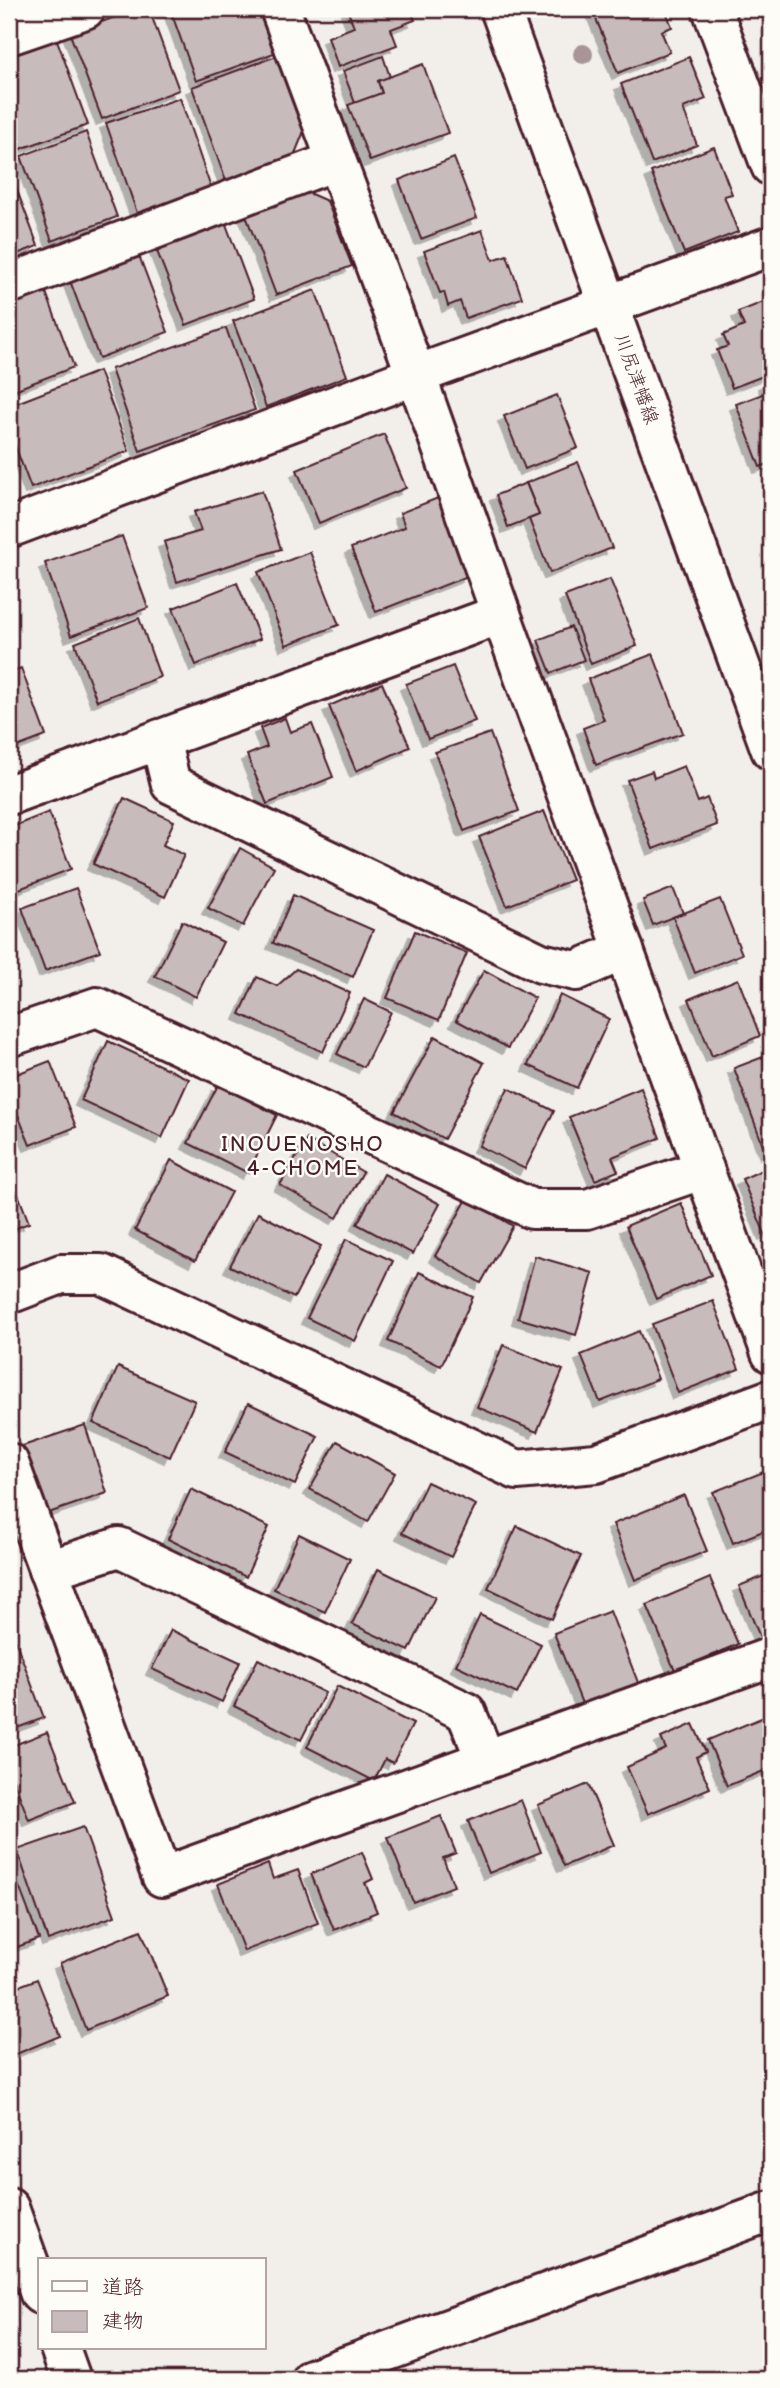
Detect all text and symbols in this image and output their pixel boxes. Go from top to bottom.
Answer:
street label: 川尻津幡線 [609,330,663,428]
district label: INOUENOSHO 4-CHOME [221,1132,385,1181]
legend [38,2258,266,2350]
text: 道路 [102,2275,144,2300]
text: 建物 [102,2309,144,2334]

